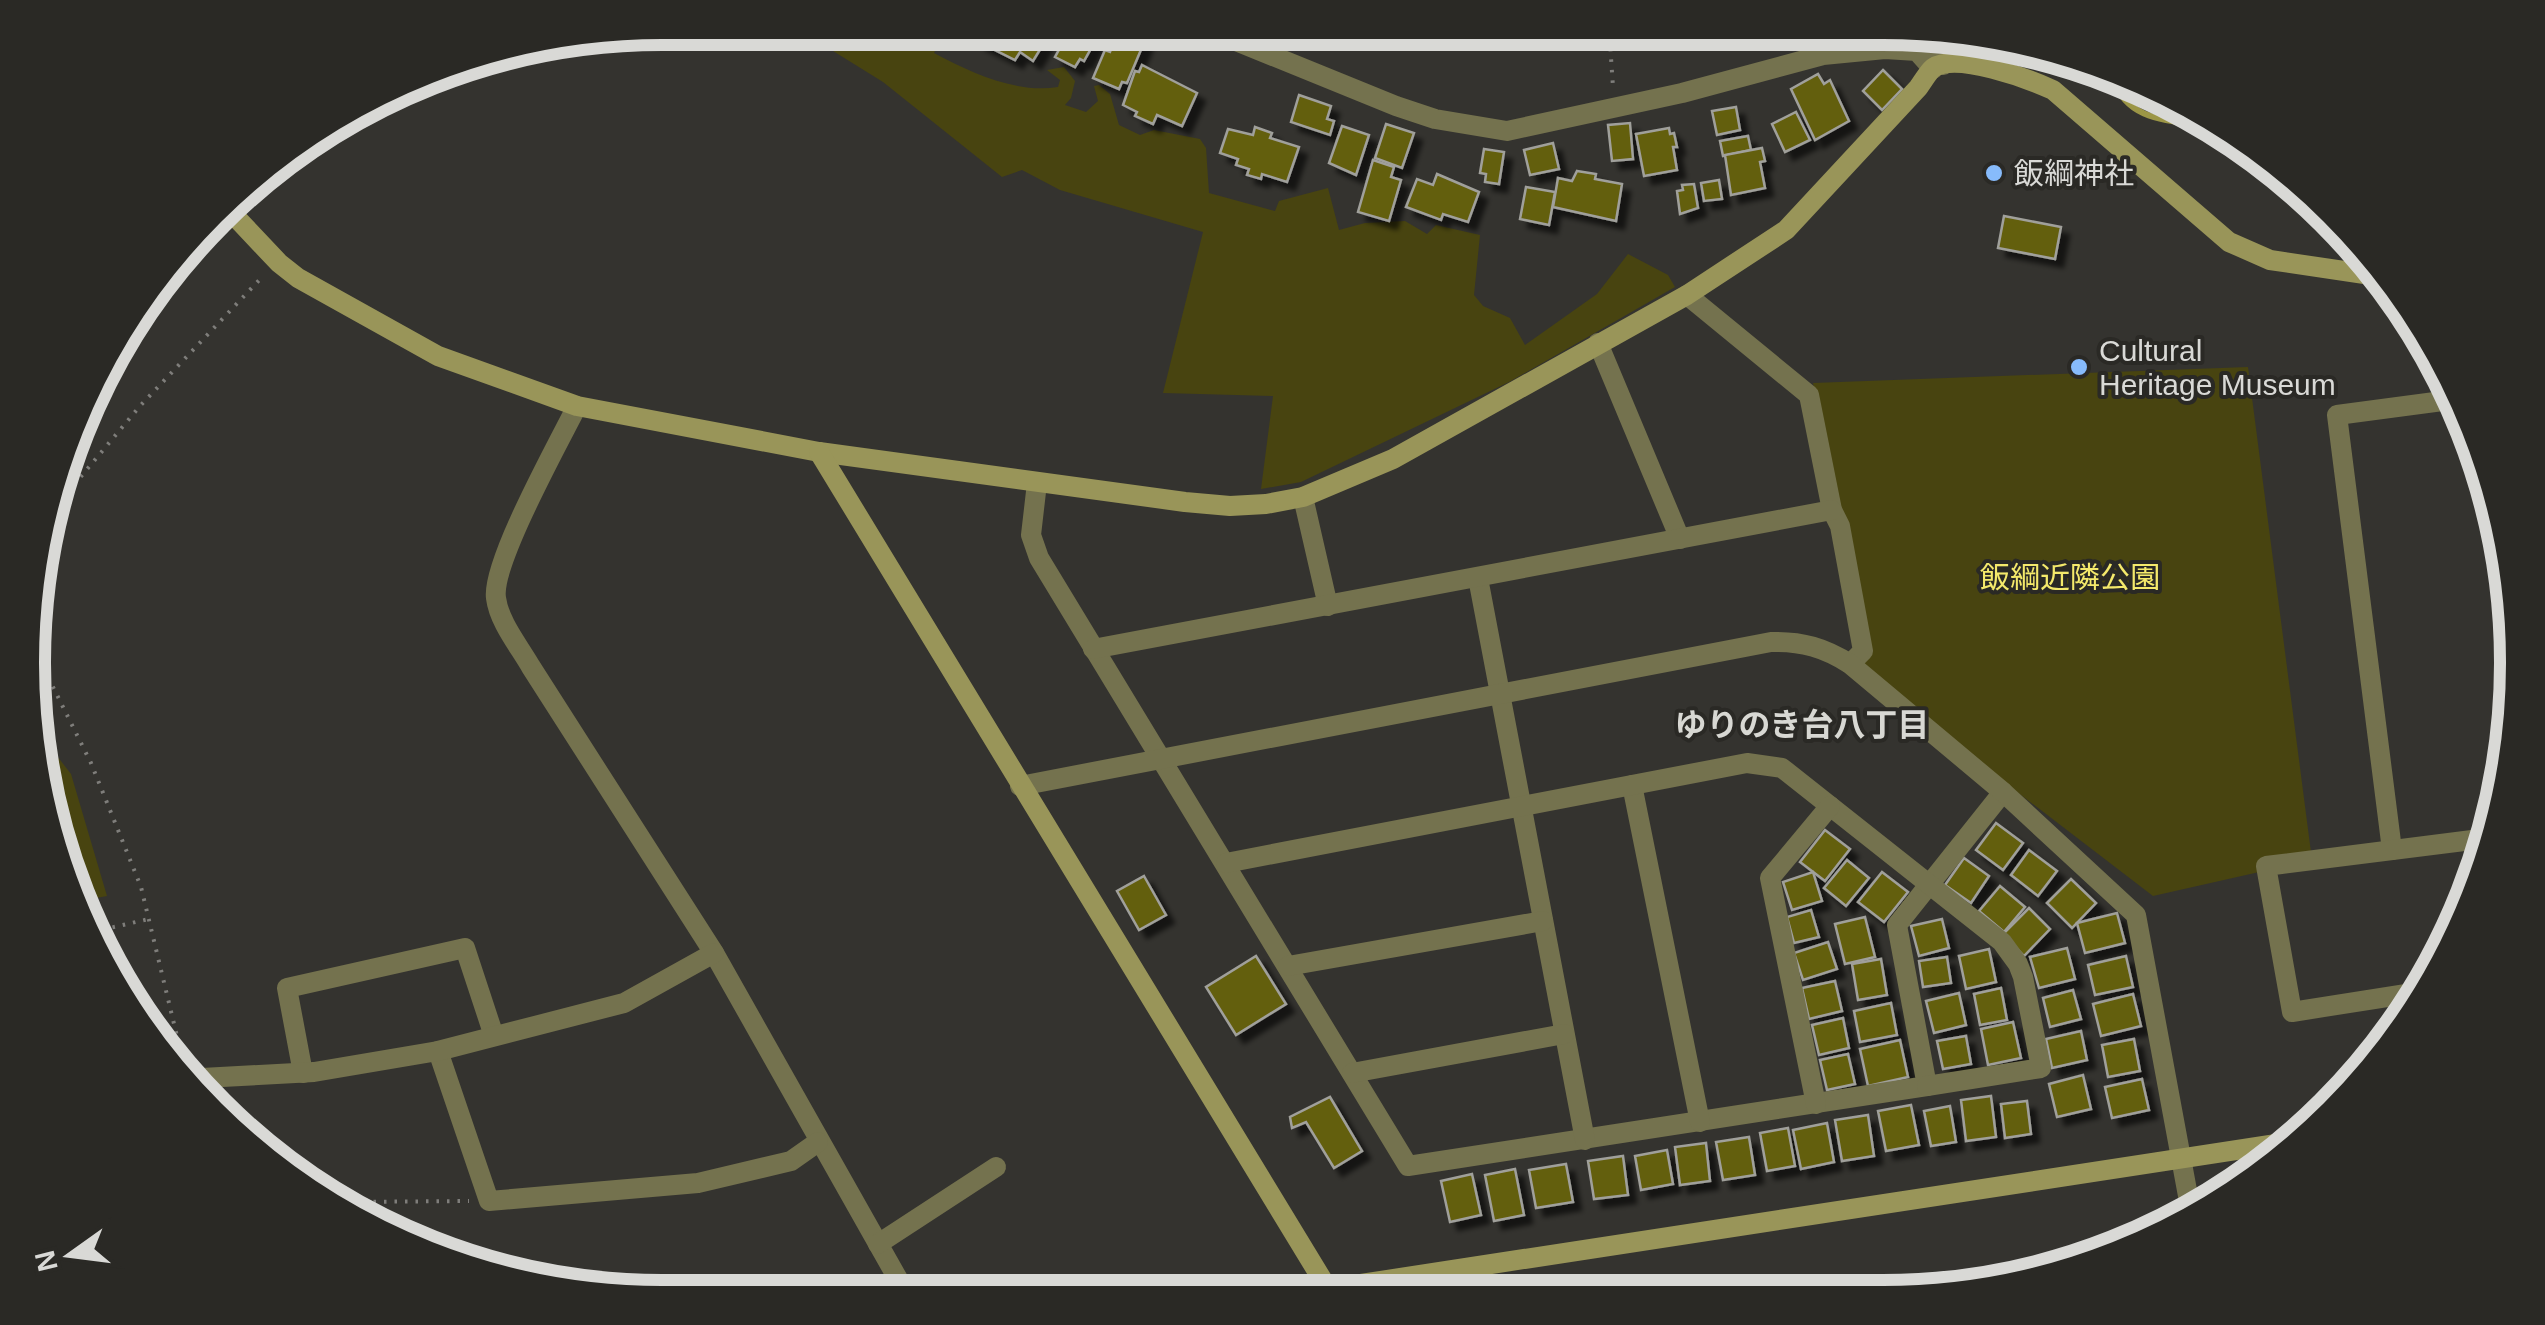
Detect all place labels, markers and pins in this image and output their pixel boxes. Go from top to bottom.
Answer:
place label: 飯綱神社 [2014,157,2134,190]
marker: 飯綱神社 [1983,162,2005,184]
place label: Cultural Heritage Museum [2099,334,2336,401]
marker: Cultural Heritage Museum [2068,356,2090,378]

